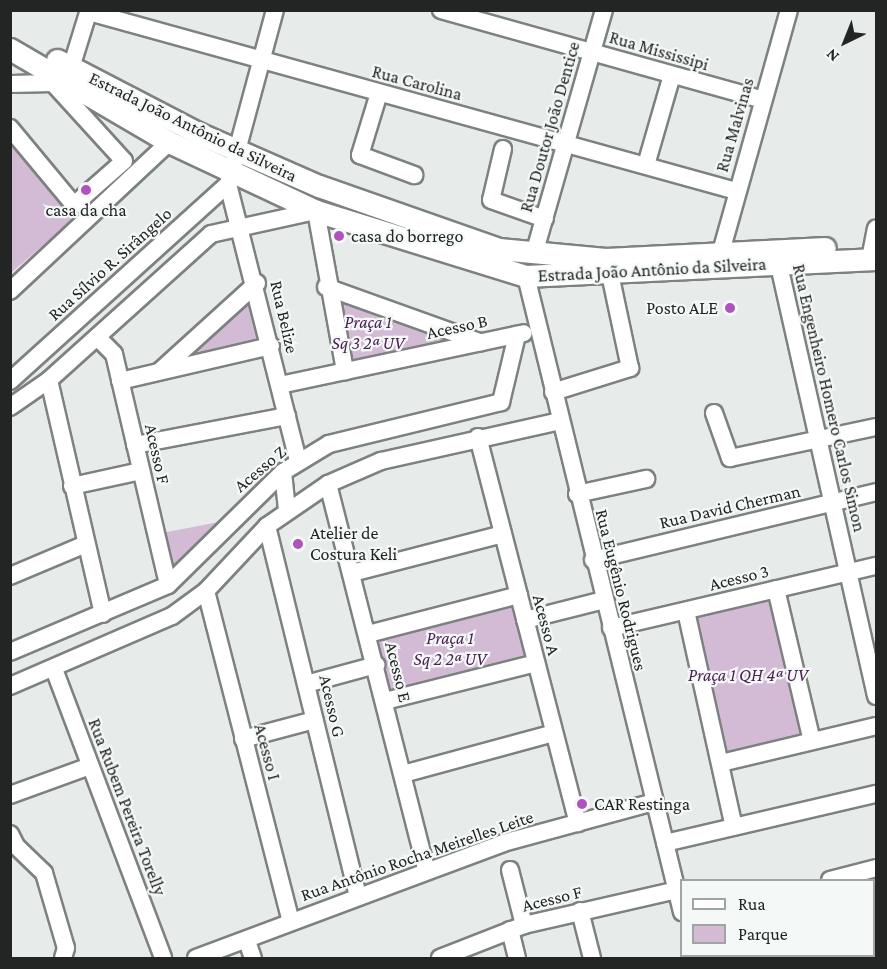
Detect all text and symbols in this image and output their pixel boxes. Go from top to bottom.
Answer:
north arrow [815,12,875,72]
street label: Rua Mississipi [607,26,711,76]
street label: Rua Doutor João Dentice [515,39,585,215]
text: N [823,46,842,65]
street label: Rua Carolina [370,61,464,105]
street label: Estrada João Antônio da Silveira [85,67,301,187]
street label: Rua Malvinas [711,75,759,175]
marker: casa da cha [79,183,93,197]
place label: casa da cha [45,199,127,221]
street label: Rua Sílvio R. Sirângelo [44,203,176,325]
place label: casa do borrego [351,225,463,247]
marker: casa do borrego [332,229,346,243]
street label: Estrada João Antônio da Silveira [537,253,767,287]
street label: Rua Engenheiro Homero Carlos Simon [788,262,870,534]
street label: Rua Belize [265,279,303,355]
place label: Posto ALE [646,297,718,319]
marker: Posto ALE [723,301,737,315]
street label: Acesso B [425,310,489,344]
park label: Praça 1 Sq 3 2ª UV [332,312,404,354]
street label: Acesso F [140,422,174,486]
street label: Acesso Z [230,441,290,497]
street label: Rua David Cherman [657,480,803,534]
street label: Rua Eugênio Rodrigues [590,507,652,673]
place label: Atelier de Costura Keli [310,523,397,566]
marker: Atelier de Costura Keli [291,537,305,551]
street label: Acesso 3 [707,560,771,596]
street label: Acesso A [528,592,564,658]
park label: Praça 1 Sq 2 2ª UV [414,628,486,670]
street label: Acesso E [380,639,416,705]
park label: Praça 1 QH 4ª UV [688,664,808,686]
street label: Acesso G [314,673,350,739]
street label: Rua Rubem Pereira Torelly [83,715,171,899]
street label: Acesso I [249,721,285,783]
place label: CAR Restinga [594,793,690,815]
marker: CAR Restinga [575,797,589,811]
street label: Rua Antônio Rocha Meirelles Leite [298,806,536,906]
legend [680,879,875,957]
street label: Acesso F [520,881,584,917]
text: Rua [738,894,766,914]
text: Parque [738,924,788,944]

